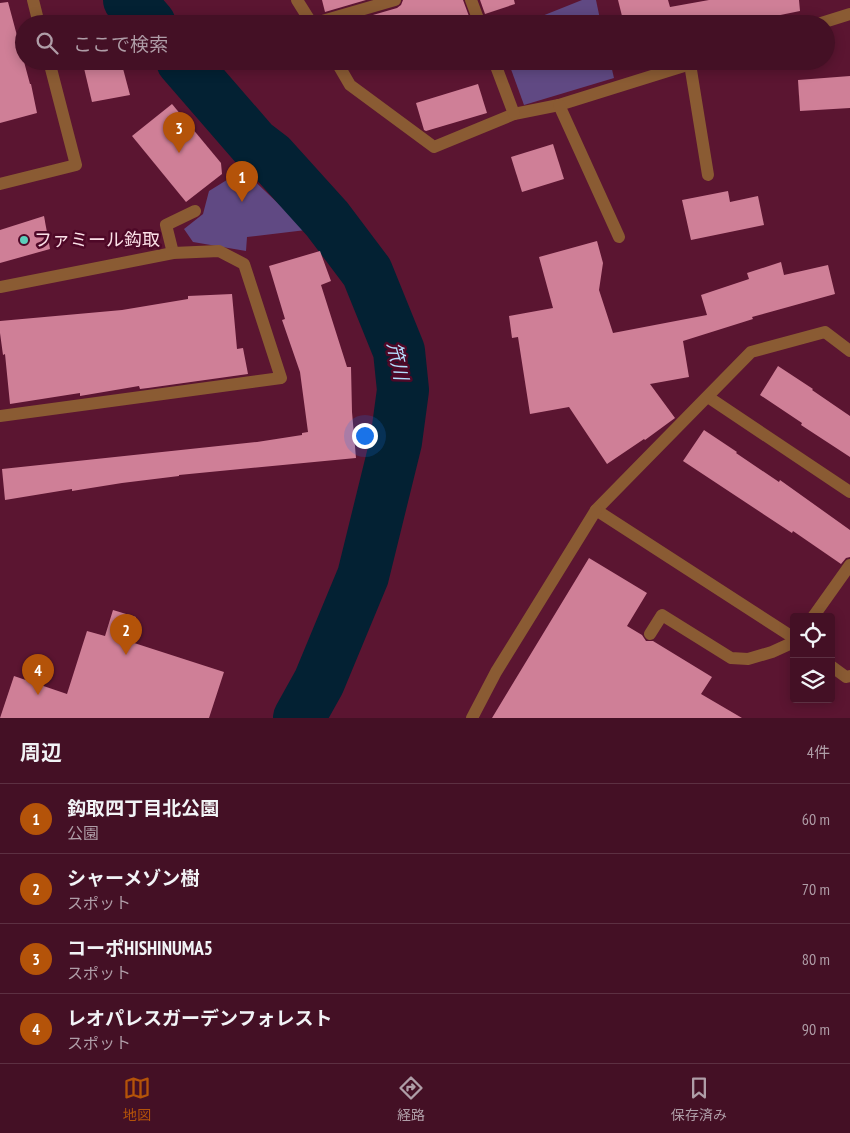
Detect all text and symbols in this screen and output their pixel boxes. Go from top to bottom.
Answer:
search box [15,15,835,70]
icon: search [33,29,61,57]
text: ここで検索 [73,32,168,56]
pin: 3 [163,112,195,153]
pin: 1 [226,161,258,202]
place label: ファミール鈎取 [34,228,160,251]
marker: ファミール鈎取 [18,234,30,246]
water label: 笊川 [382,340,414,384]
your location [352,423,378,449]
map controls [790,613,835,703]
button: locate [790,613,835,658]
pin: 2 [110,614,142,655]
pin: 4 [22,654,54,695]
button: layers [790,658,835,703]
text: 周辺 [20,739,62,766]
text: 4件 [807,742,830,762]
text: 鈎取四丁目北公園 [67,796,219,820]
text: 1 [32,809,40,829]
text: 60 m [802,809,830,829]
text: 公園 [67,823,99,843]
text: シャーメゾン樹 [67,866,199,890]
text: 2 [32,879,40,899]
text: 70 m [802,879,830,899]
text: スポット [67,893,131,913]
text: コーポHISHINUMA5 [67,936,213,960]
text: 3 [32,949,40,969]
text: 80 m [802,949,830,969]
text: スポット [67,963,131,983]
text: レオパレスガーデンフォレスト [67,1006,332,1030]
text: 4 [32,1019,40,1039]
text: 90 m [802,1019,830,1039]
text: スポット [67,1033,131,1053]
tab: 地図 [123,1074,151,1124]
tab: 経路 [397,1074,425,1124]
tab: 保存済み [671,1074,727,1124]

